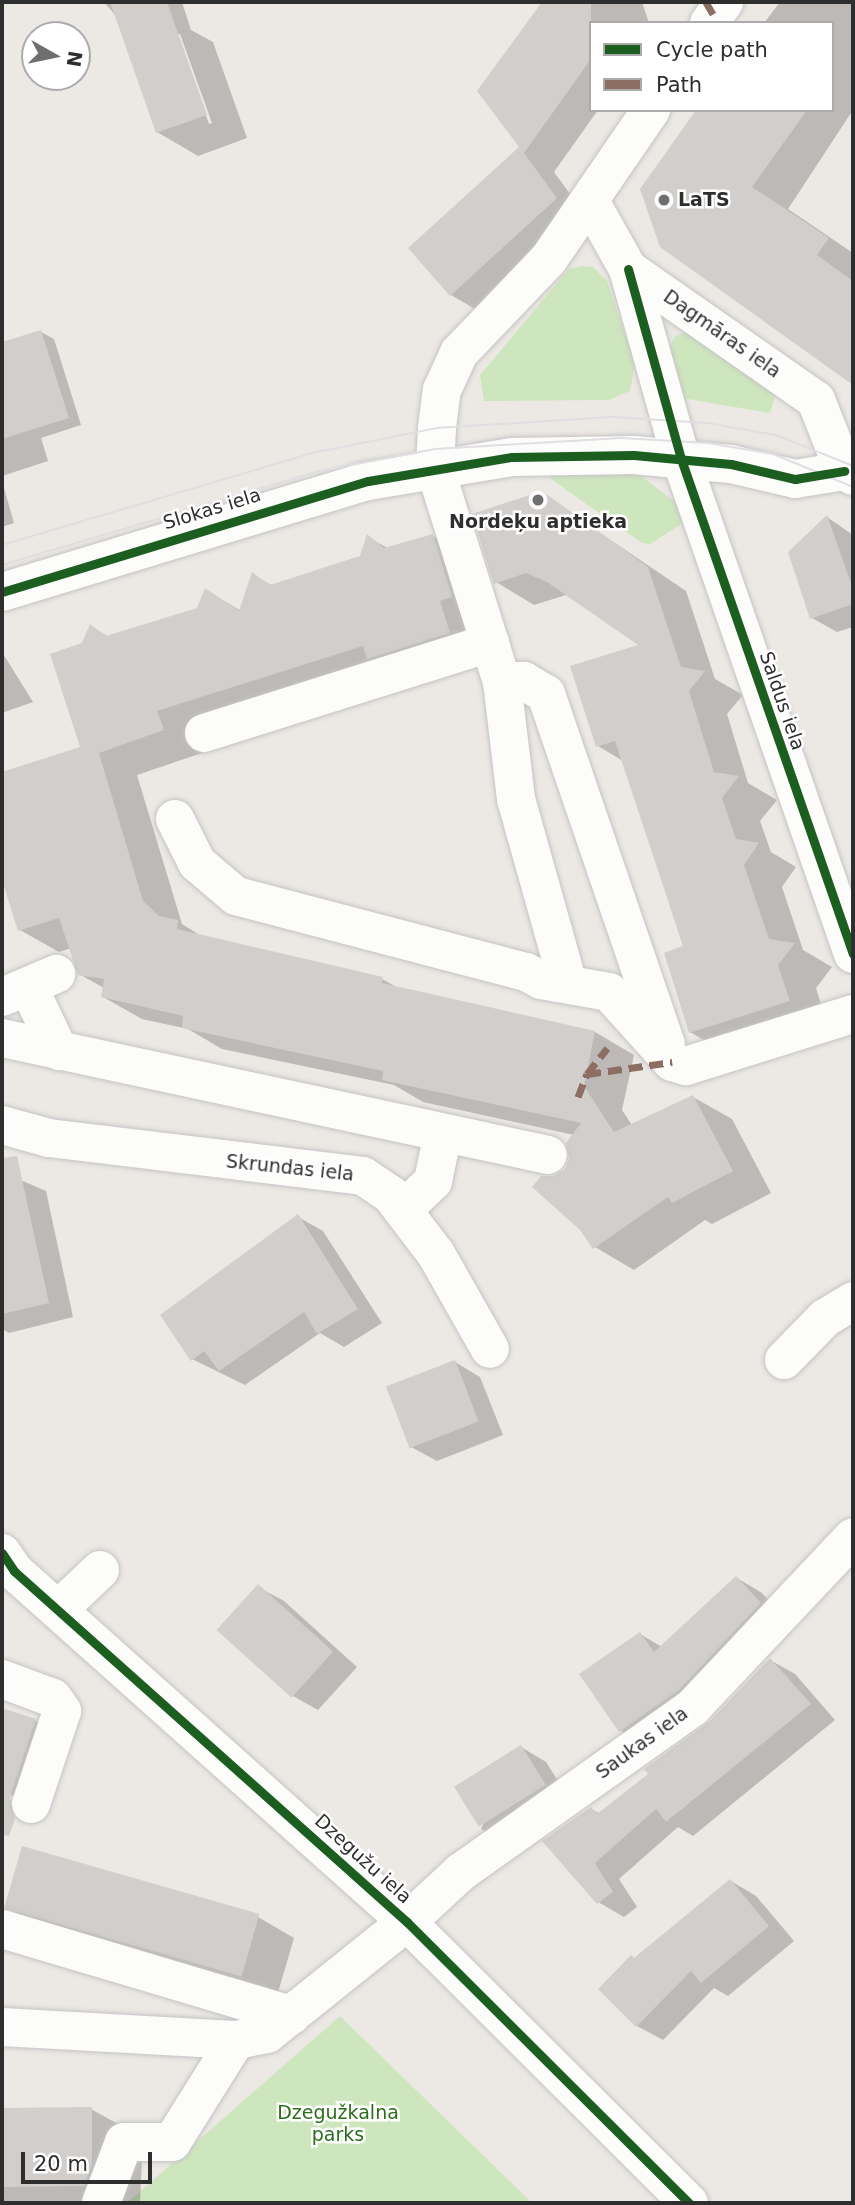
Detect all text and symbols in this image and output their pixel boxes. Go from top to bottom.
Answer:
north arrow [21,21,91,91]
legend [589,21,834,112]
text: Cycle path [656,38,768,62]
text: N [63,49,87,69]
text: Path [656,73,702,97]
place label: LaTS [678,189,730,211]
marker: LaTS [656,192,672,208]
street label: Dagmāras iela [659,285,785,383]
street label: Slokas iela [160,483,264,535]
marker: Nordeķu aptieka [530,492,546,508]
place label: Nordeķu aptieka [449,511,627,533]
street label: Saldus iela [754,649,810,753]
street label: Skrundas iela [225,1150,355,1186]
street label: Saukas iela [592,1702,692,1784]
street label: Dzegužu iela [310,1810,416,1908]
park label: Dzegužkalna parks [277,2102,399,2146]
scale bar [24,2138,156,2182]
text: 20 m [34,2152,88,2176]

